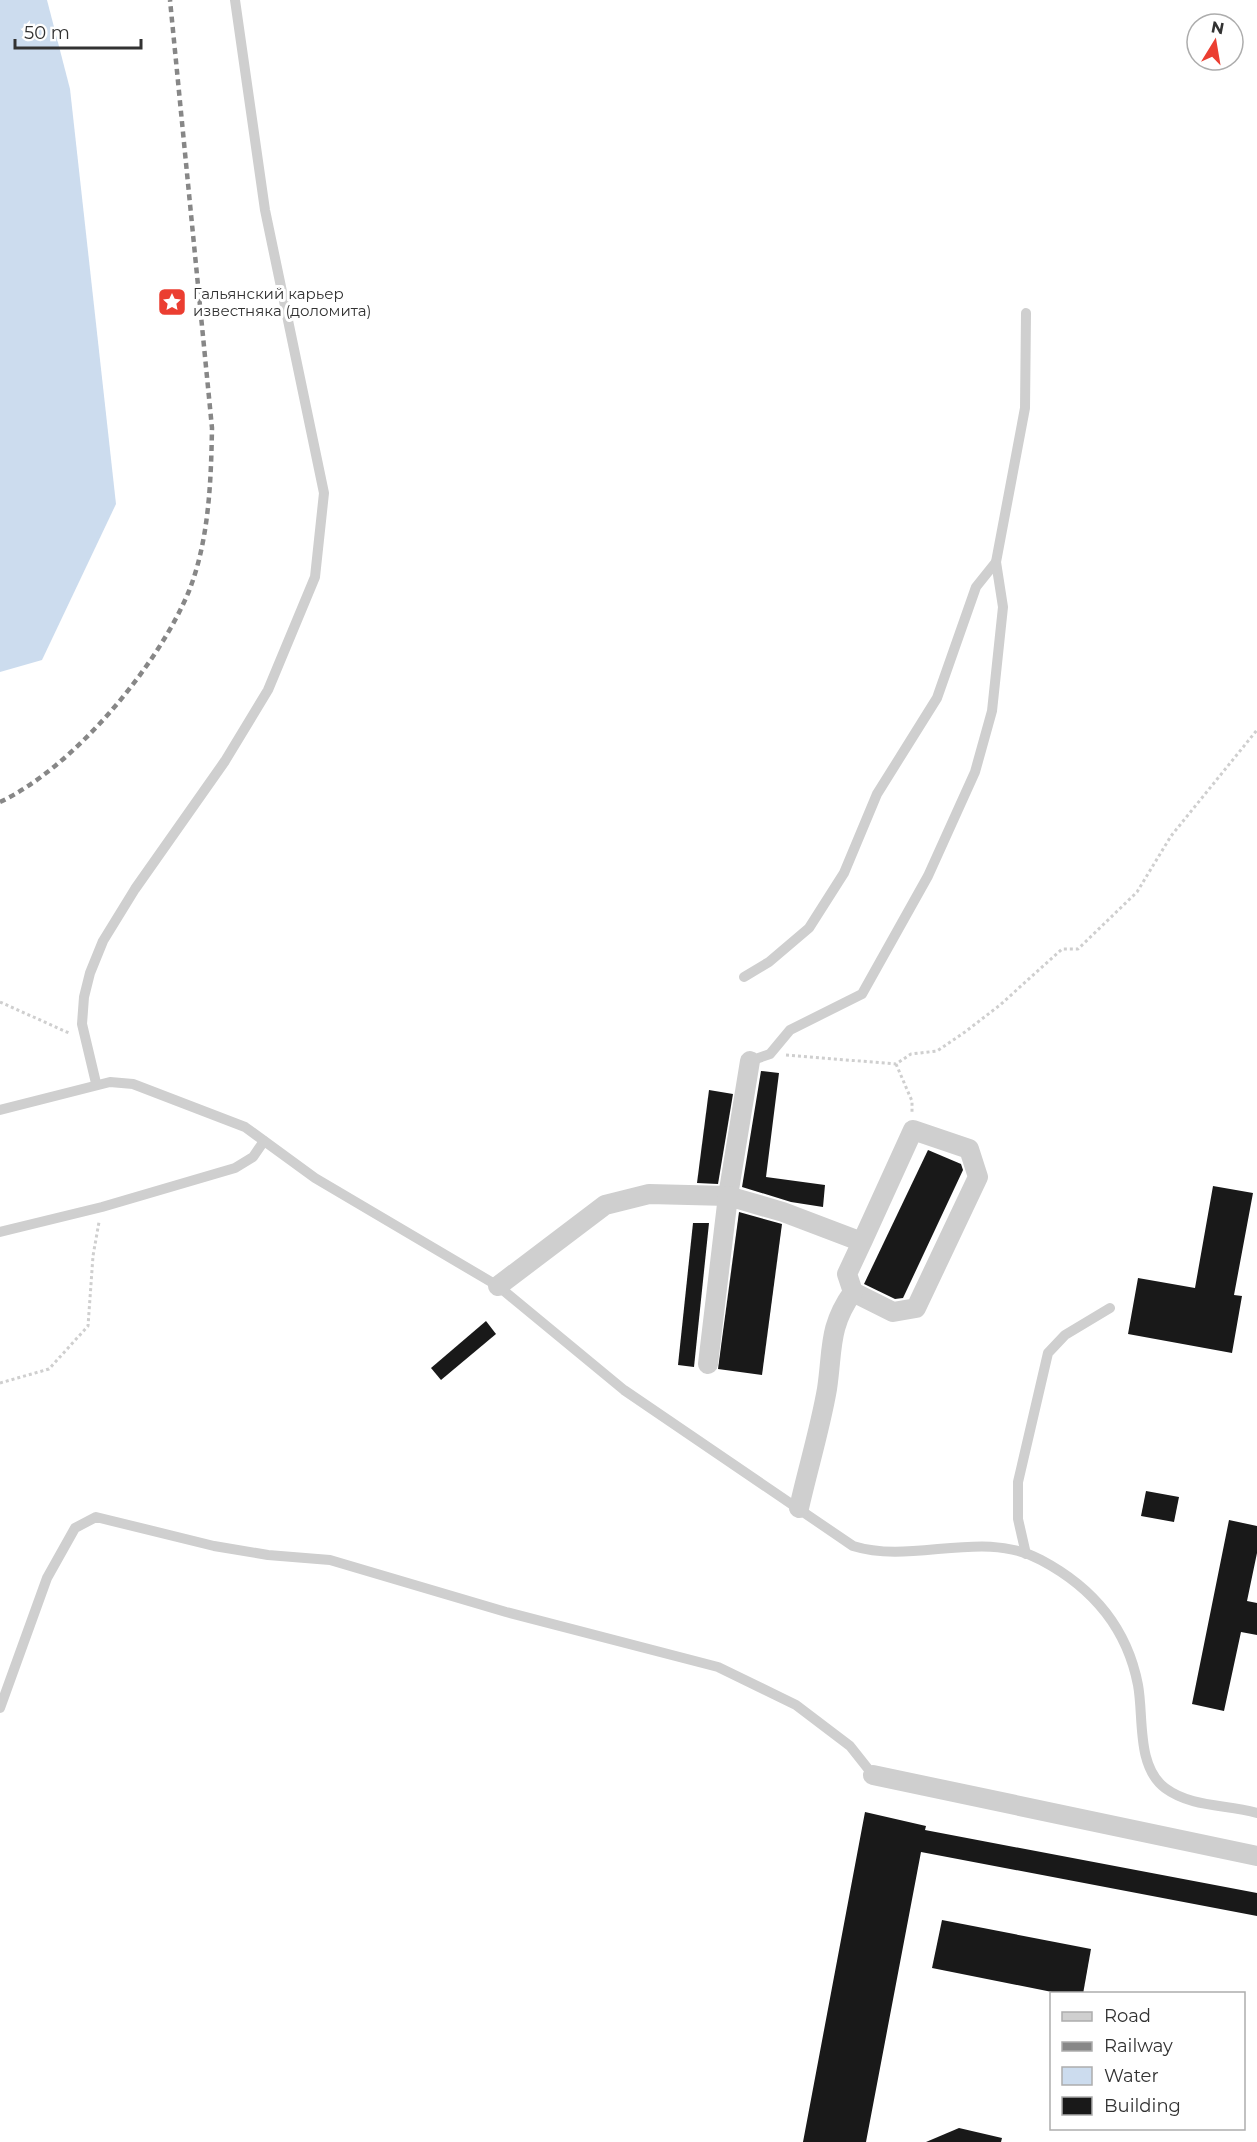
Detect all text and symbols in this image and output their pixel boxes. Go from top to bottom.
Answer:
scale bar [15,12,141,50]
north arrow [1185,12,1245,72]
text: N [1210,17,1226,38]
text: 50 m [24,22,70,44]
place label: Гальянский карьер известняка (доломита) [193,284,372,320]
place icon: Гальянский карьер известняка (доломита) [156,286,188,318]
legend [1050,1992,1245,2130]
text: Road [1104,2005,1151,2027]
text: Railway [1104,2035,1173,2057]
text: Water [1104,2065,1159,2087]
text: Building [1104,2095,1181,2117]

